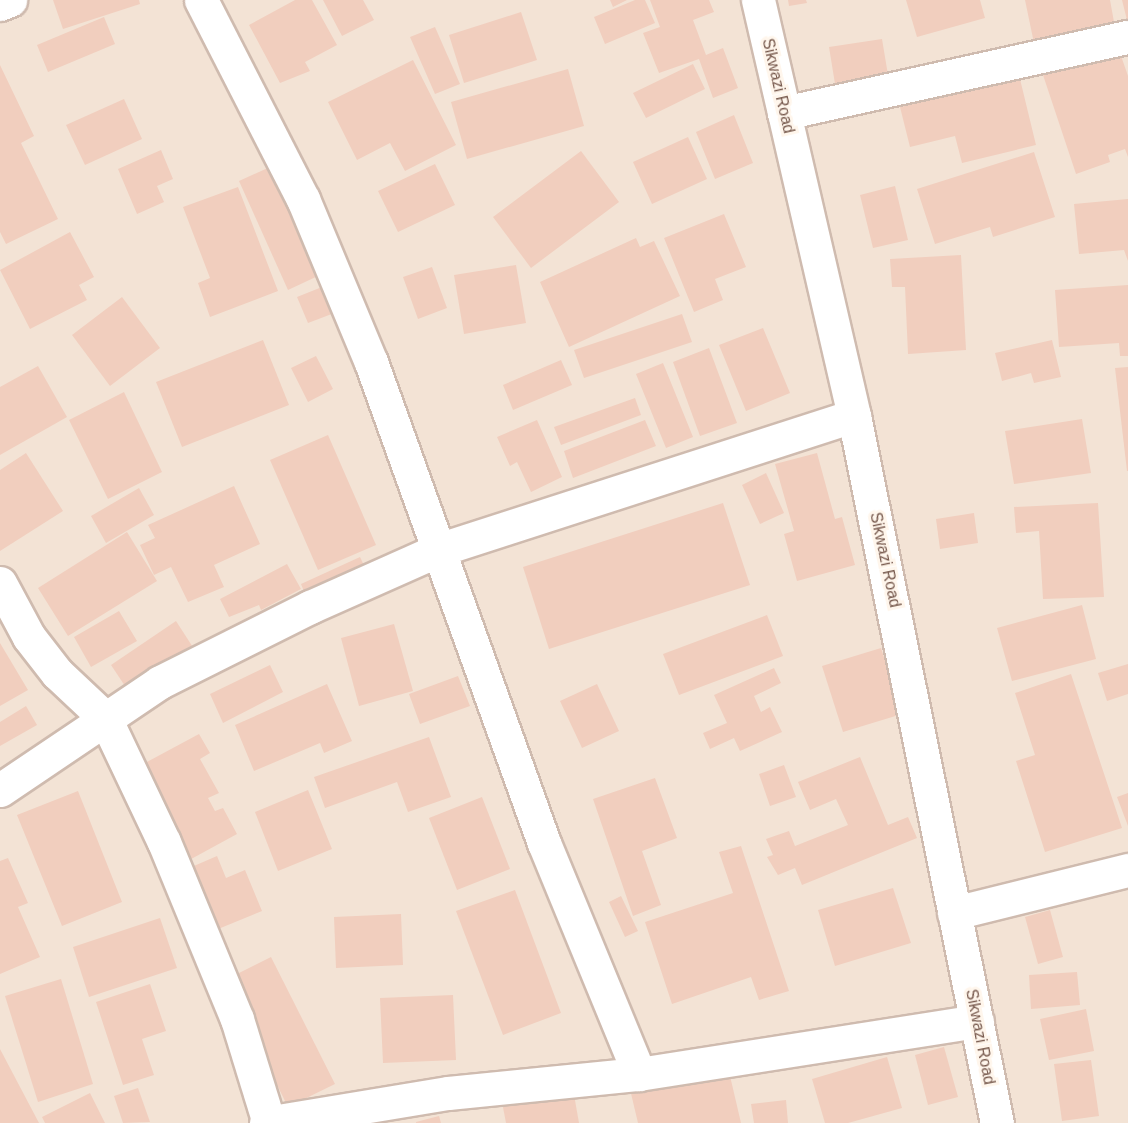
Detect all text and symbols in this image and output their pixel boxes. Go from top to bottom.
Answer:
street label: Sikwazi Road [758,37,798,135]
street label: Sikwazi Road [866,511,904,609]
street label: Sikwazi Road [961,988,999,1086]

